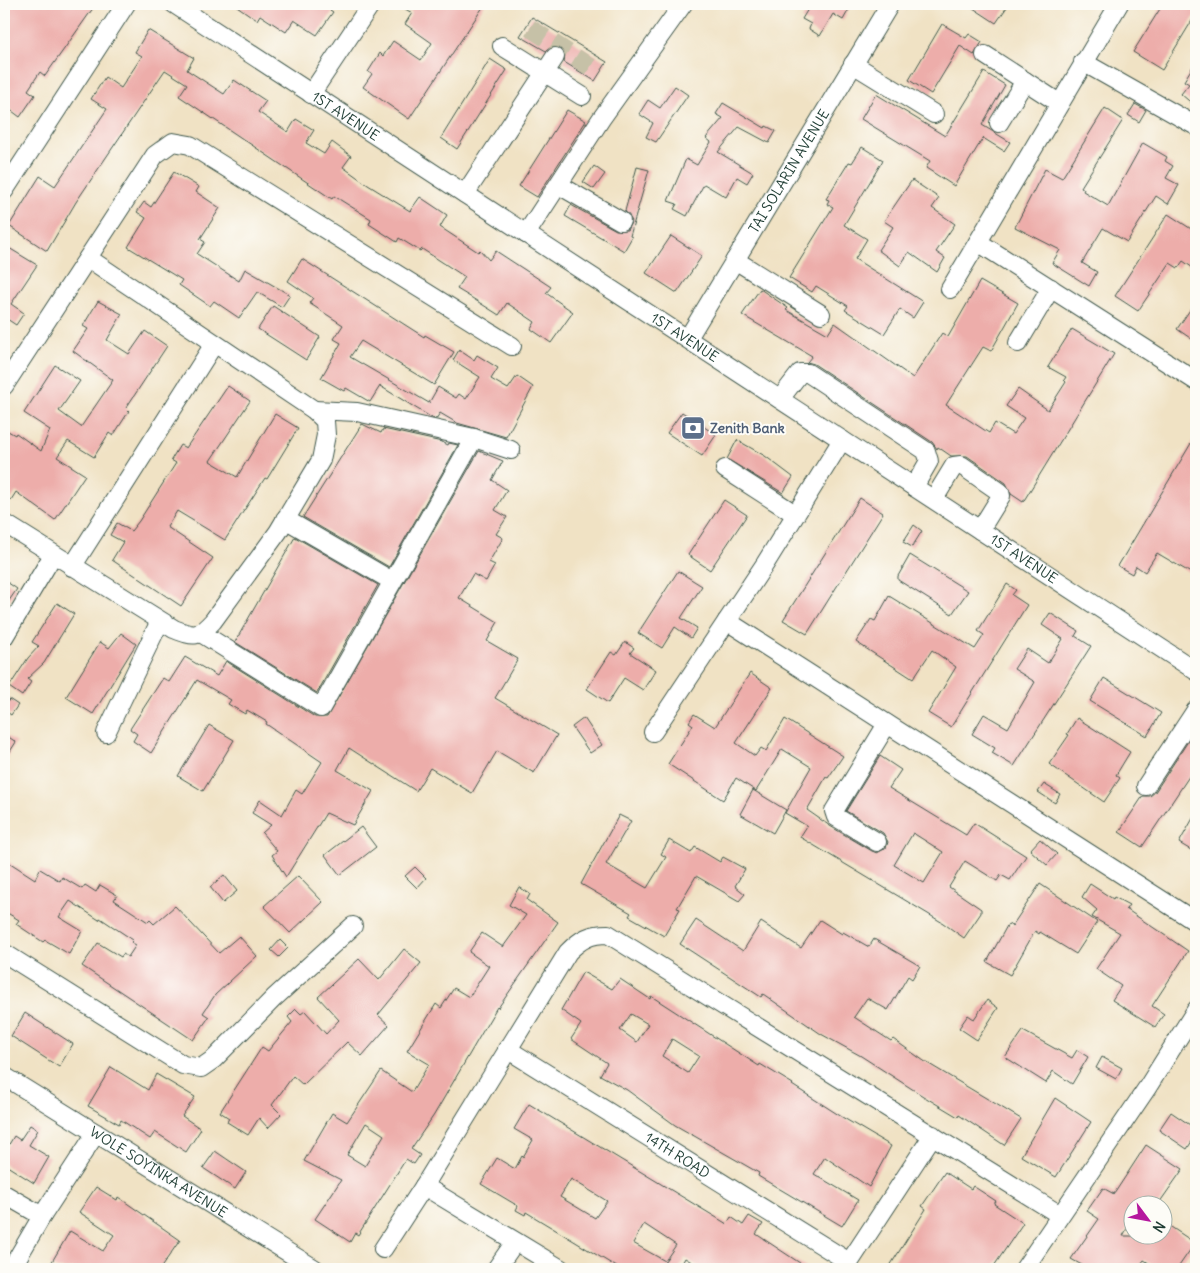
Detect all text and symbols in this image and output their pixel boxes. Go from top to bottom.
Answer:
street label: 1ST AVENUE [308,87,383,145]
street label: TAI SOLARIN AVENUE [745,106,833,236]
street label: 1ST AVENUE [648,309,722,366]
bank icon: Zenith Bank [680,415,706,441]
place label: Zenith Bank [710,419,785,437]
street label: 1ST AVENUE [987,530,1061,587]
street label: WOLE SOYINKA AVENUE [86,1122,231,1221]
street label: 14TH ROAD [642,1128,713,1182]
north arrow [1122,1196,1172,1246]
text: N [1149,1218,1169,1236]

